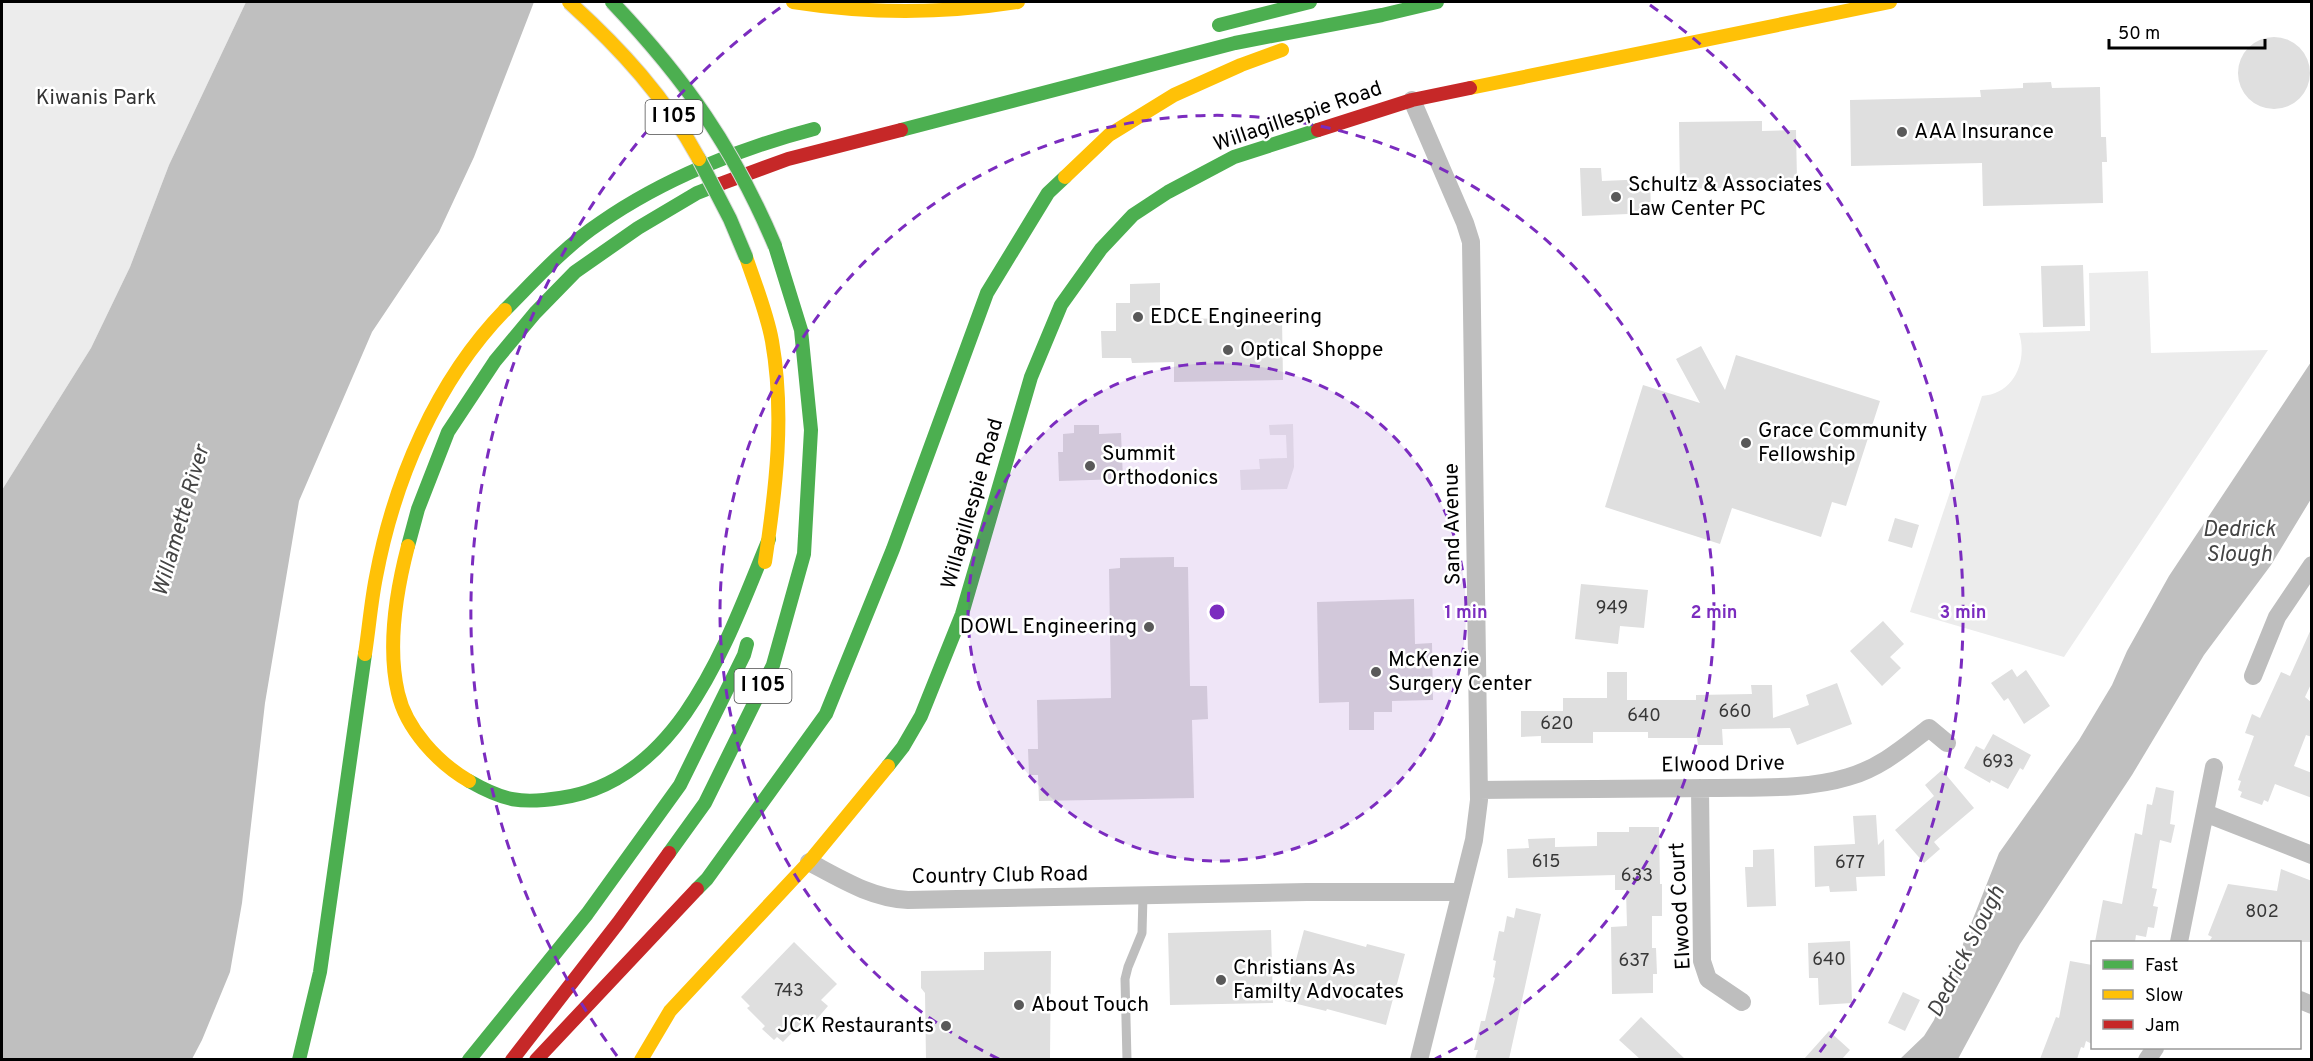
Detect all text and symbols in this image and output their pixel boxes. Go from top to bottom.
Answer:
scale bar [2109,12,2265,50]
text: 50 m [2118,23,2160,46]
street label: Willagillespie Road [1210,76,1386,158]
park label: Kiwanis Park [36,85,156,112]
road number: I 105 [646,100,702,134]
place label: AAA Insurance [1914,119,2054,146]
marker: AAA Insurance [1895,125,1909,139]
place label: Schultz & Associates Law Center PC [1628,172,1822,223]
marker: Schultz & Associates Law Center PC [1609,190,1623,204]
place label: EDCE Engineering [1150,304,1322,331]
marker: EDCE Engineering [1131,310,1145,324]
place label: Optical Shoppe [1240,337,1383,364]
marker: Optical Shoppe [1221,343,1235,357]
street label: Willagillespie Road [936,415,1010,593]
place label: Grace Community Fellowship [1758,418,1927,469]
marker: Grace Community Fellowship [1739,436,1753,450]
water label: Willamette River [148,441,217,600]
place label: Summit Orthodonics [1102,441,1218,492]
marker: Summit Orthodonics [1083,459,1097,473]
street label: Sand Avenue [1438,463,1468,585]
water label: Dedrick Slough [2202,517,2276,569]
house number: 949 [1596,597,1628,620]
centre of rings [1207,602,1227,622]
text: 1 min [1444,602,1488,625]
text: 2 min [1690,602,1738,625]
text: 3 min [1940,602,1986,625]
place label: DOWL Engineering [960,614,1137,641]
marker: DOWL Engineering [1142,620,1156,634]
place label: McKenzie Surgery Center [1388,647,1532,698]
marker: McKenzie Surgery Center [1369,665,1383,679]
road number: I 105 [734,669,792,703]
house number: 660 [1718,701,1752,724]
house number: 640 [1627,705,1661,728]
house number: 620 [1540,713,1574,736]
street label: Elwood Drive [1661,750,1785,780]
house number: 693 [1982,751,2014,774]
street label: Elwood Court [1664,842,1698,970]
house number: 615 [1532,851,1560,874]
house number: 677 [1835,852,1865,875]
street label: Country Club Road [911,861,1089,891]
house number: 633 [1621,865,1653,888]
water label: Dedrick Slough [1922,882,2012,1022]
house number: 802 [2245,901,2279,924]
legend [2091,941,2301,1049]
house number: 640 [1812,949,1846,972]
house number: 637 [1619,950,1649,973]
place label: Christians As Familty Advocates [1233,955,1404,1006]
text: Fast [2145,955,2178,978]
marker: Christians As Familty Advocates [1214,973,1228,987]
house number: 743 [774,980,804,1003]
text: Slow [2145,985,2183,1008]
place label: About Touch [1031,992,1149,1019]
marker: About Touch [1012,998,1026,1012]
place label: JCK Restaurants [777,1013,934,1040]
text: Jam [2145,1015,2180,1038]
marker: JCK Restaurants [939,1019,953,1033]

